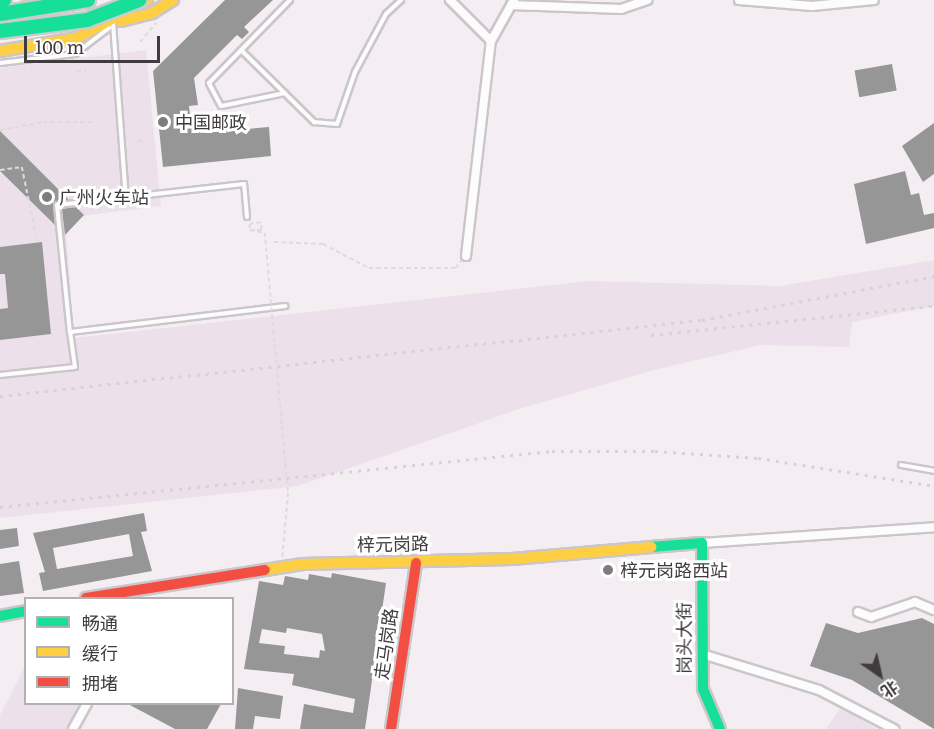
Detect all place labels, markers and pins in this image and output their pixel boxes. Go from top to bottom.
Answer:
place label: 中国邮政 [175,111,247,133]
marker: 中国邮政 [156,115,170,129]
place label: 广州火车站 [59,186,149,208]
marker: 广州火车站 [40,190,54,204]
place label: 梓元岗路西站 [620,559,728,581]
marker: 梓元岗路西站 [601,563,615,577]

